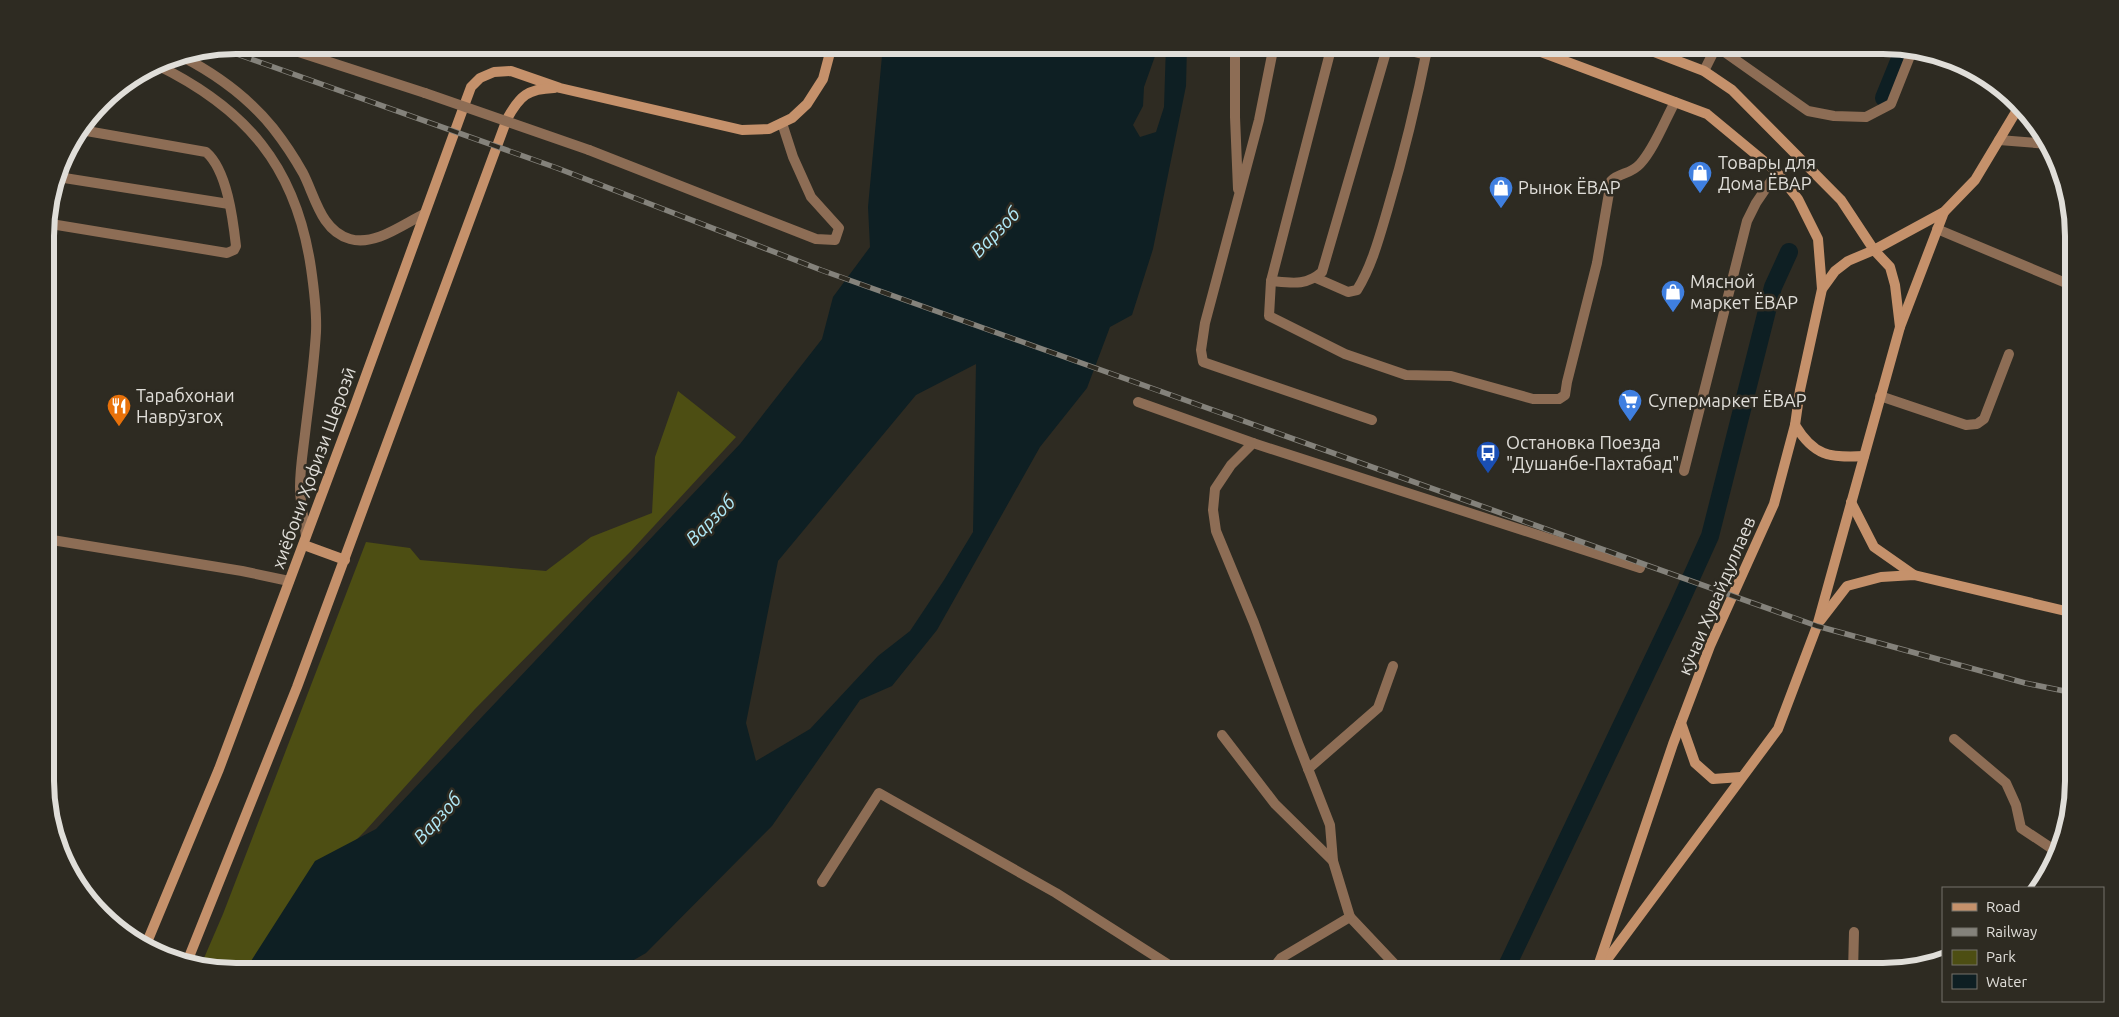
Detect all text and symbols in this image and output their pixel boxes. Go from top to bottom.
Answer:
place label: Товары для Дома ЁВАР [1718,152,1816,193]
shop icon: Товары для Дома ЁВАР [1687,160,1713,194]
shop icon: Рынок ЁВАР [1488,175,1514,209]
place label: Рынок ЁВАР [1518,177,1621,197]
water label: Варзоб [966,202,1024,262]
place label: Мясной маркет ЁВАР [1690,271,1798,312]
shop icon: Мясной маркет ЁВАР [1660,279,1686,313]
street label: хиёбони Ҳофизи Шерозӣ [267,364,359,571]
place label: Тарабхонаи Наврӯзгоҳ [136,385,235,426]
supermarket icon: Супермаркет ЁВАР [1617,388,1643,422]
place label: Супермаркет ЁВАР [1648,390,1807,410]
restaurant icon: Тарабхонаи Наврӯзгоҳ [106,393,132,427]
place label: Остановка Поезда "Душанбе-Пахтабад" [1506,432,1679,473]
bus stop icon: Остановка Поезда "Душанбе-Пахтабад" [1475,440,1501,474]
water label: Варзоб [681,490,740,549]
street label: кӯчаи Хувайдуллаев [1674,513,1759,678]
water label: Варзоб [408,788,466,848]
legend [1942,887,2104,1002]
text: Road [1986,898,2021,915]
text: Railway [1986,923,2037,940]
text: Park [1986,948,2016,965]
text: Water [1986,973,2027,990]

